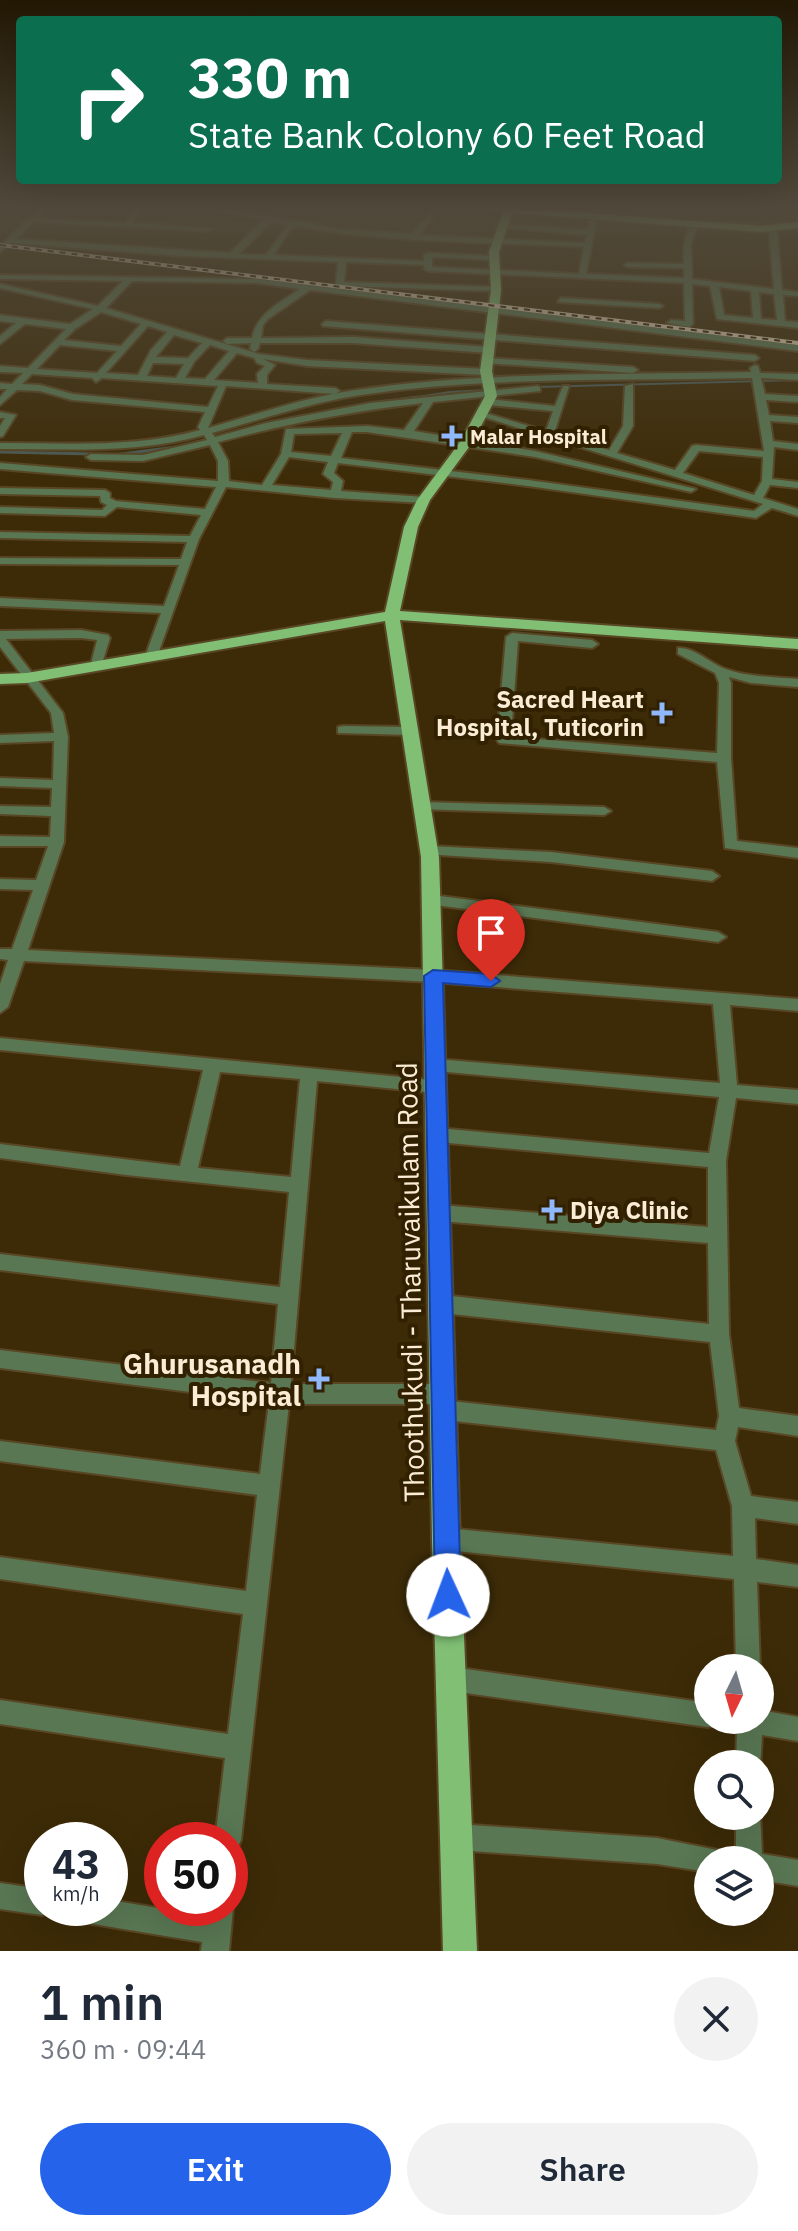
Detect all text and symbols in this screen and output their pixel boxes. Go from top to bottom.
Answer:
text: 330 m [188,41,352,113]
icon: right [56,48,160,152]
text: State Bank Colony 60 Feet Road [188,111,706,158]
place label: Malar Hospital [470,423,607,450]
marker: Malar Hospital [441,425,463,447]
place label: Sacred Heart Hospital, Tuticorin [436,683,644,743]
marker: Sacred Heart Hospital, Tuticorin [651,702,673,724]
pin [457,899,525,981]
icon: arrive [469,911,513,955]
street label: Thoothukudi - Tharuvaikulam Road [388,1062,432,1502]
place label: Diya Clinic [570,1194,689,1226]
marker: Diya Clinic [541,1199,563,1221]
place label: Ghurusanadh Hospital [123,1345,301,1414]
marker: Ghurusanadh Hospital [308,1368,330,1390]
position arrow [406,1553,490,1637]
north arrow [694,1654,774,1734]
map controls [694,1654,774,1926]
button: search [694,1750,774,1830]
speed limit sign: 50 [144,1822,248,1926]
text: 43 [52,1838,100,1890]
button: layers [694,1846,774,1926]
text: km/h [52,1880,100,1907]
text: 1 min [40,1971,164,2033]
button: close [674,1977,758,2061]
text: 360 m · 09:44 [40,2032,206,2066]
button: Exit [40,2123,391,2215]
button: Share [407,2123,758,2215]

